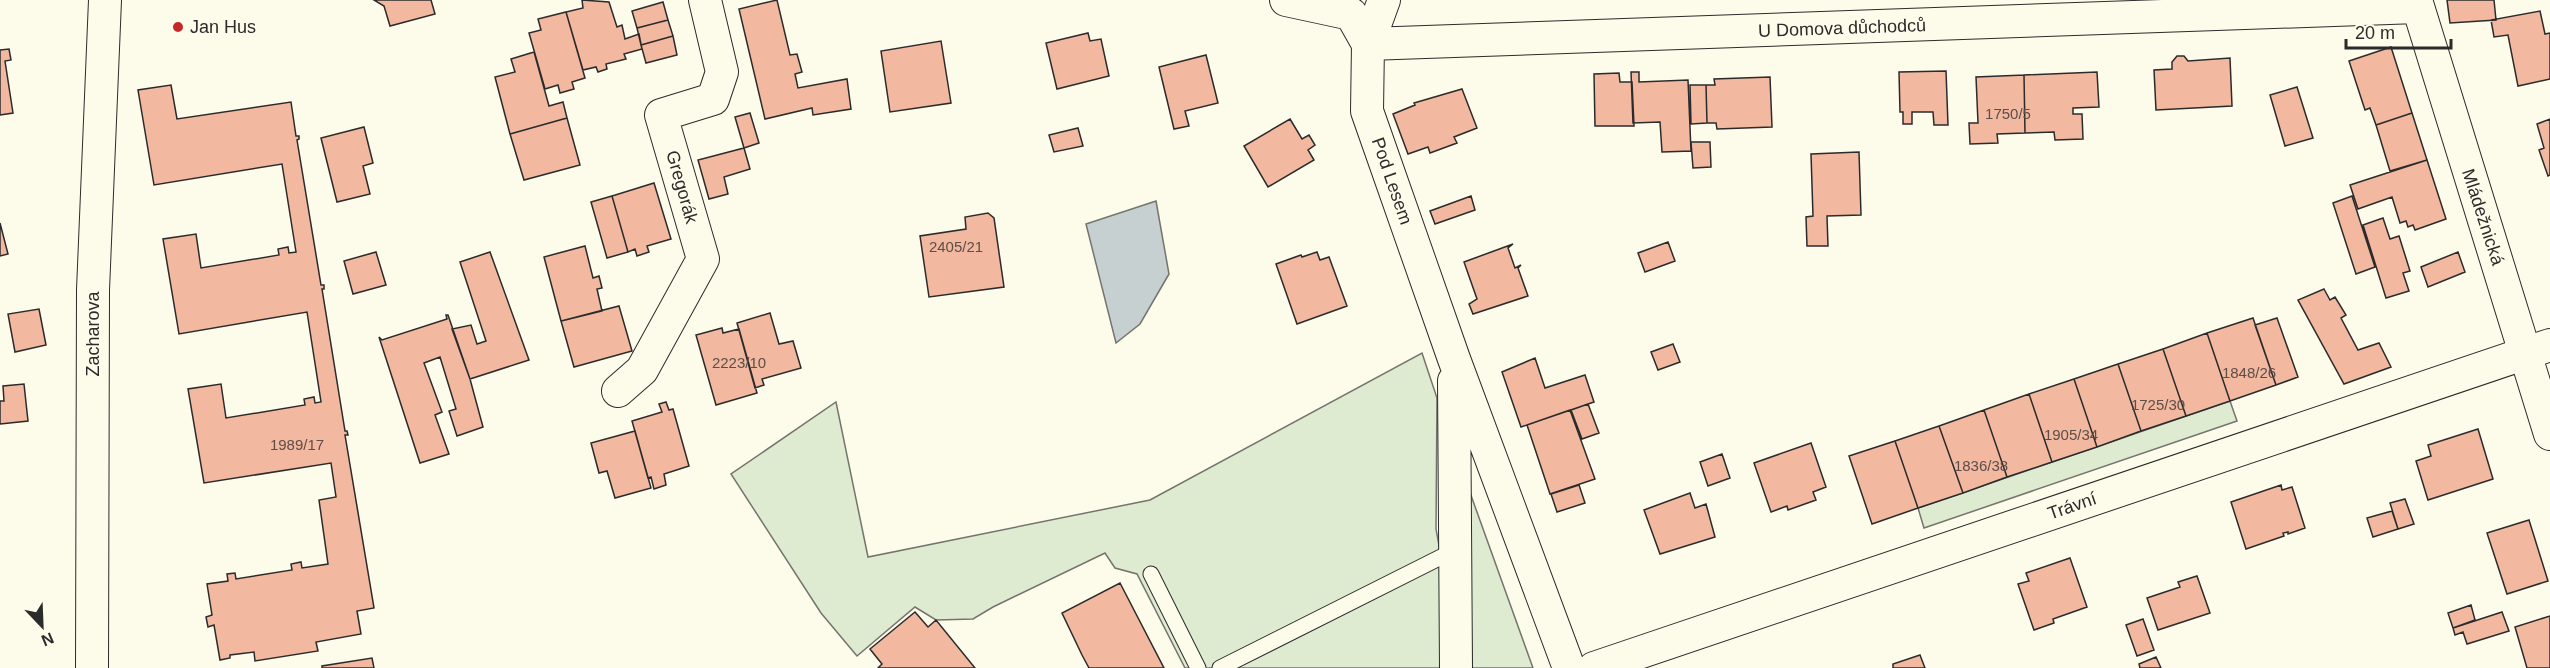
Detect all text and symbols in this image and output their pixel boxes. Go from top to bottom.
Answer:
scale bar [2346,12,2451,50]
street label: U Domova důchodců [1758,15,1926,41]
place label: Jan Hus [190,17,256,37]
marker: Jan Hus [171,20,185,34]
text: 20 m [2355,23,2395,43]
house number: 1750/5 [1985,105,2031,122]
street label: Pod Lesem [1368,135,1416,227]
street label: Gregorák [662,148,702,227]
street label: Mládežnická [2458,166,2508,269]
house number: 2405/21 [929,238,983,255]
street label: Zacharova [83,290,103,377]
house number: 2223/10 [712,354,766,371]
house number: 1848/26 [2222,364,2276,381]
house number: 1725/30 [2131,396,2185,413]
house number: 1905/34 [2044,426,2098,443]
house number: 1989/17 [270,436,324,453]
house number: 1836/38 [1954,457,2008,474]
street label: Trávní [2045,488,2099,524]
north arrow [12,596,72,656]
text: N [39,629,56,649]

